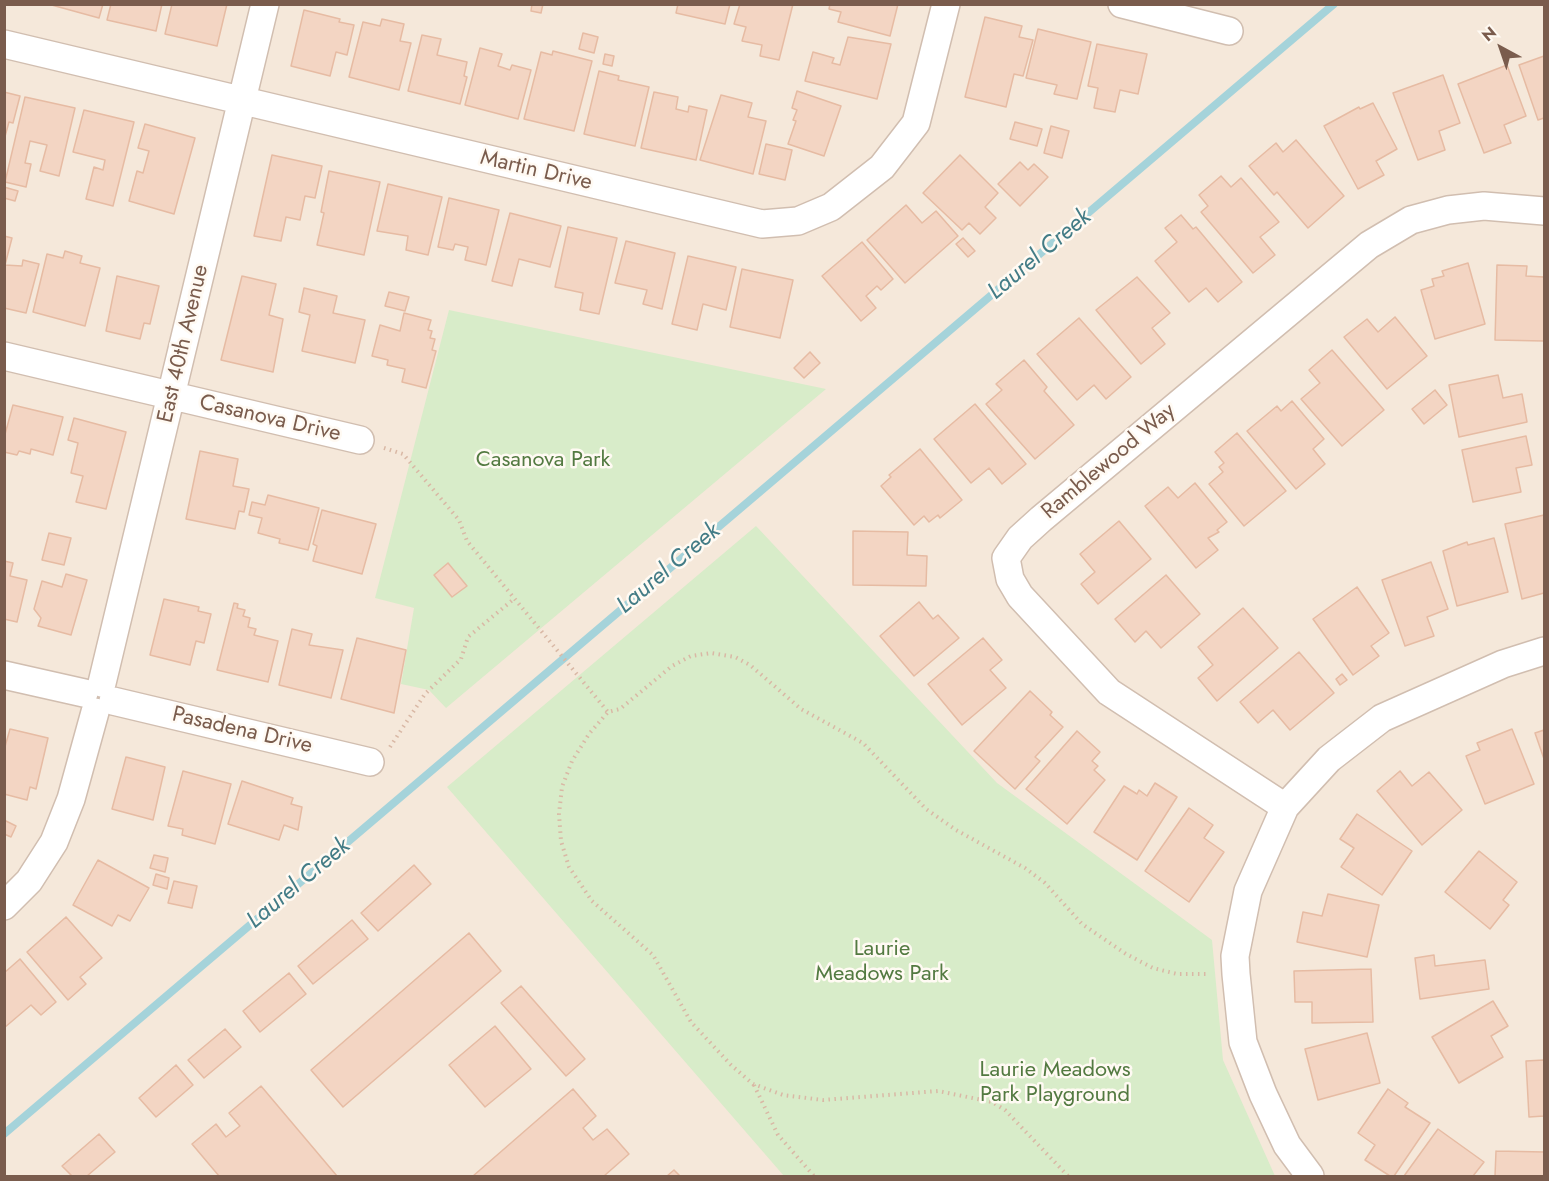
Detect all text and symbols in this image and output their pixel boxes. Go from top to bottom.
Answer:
north arrow [1471,18,1531,78]
text: N [1477,21,1501,47]
street label: Martin Drive [477,145,595,197]
water label: Laurel Creek [982,203,1098,307]
street label: East 40th Avenue [153,262,215,426]
street label: Casanova Drive [197,390,343,448]
street label: Ramblewood Way [1037,398,1181,526]
park label: Casanova Park [476,448,610,474]
water label: Laurel Creek [611,517,727,621]
street label: Pasadena Drive [169,702,315,760]
water label: Laurel Creek [241,832,357,936]
park label: Laurie Meadows Park [815,937,949,988]
park label: Laurie Meadows Park Playground [979,1058,1131,1110]

